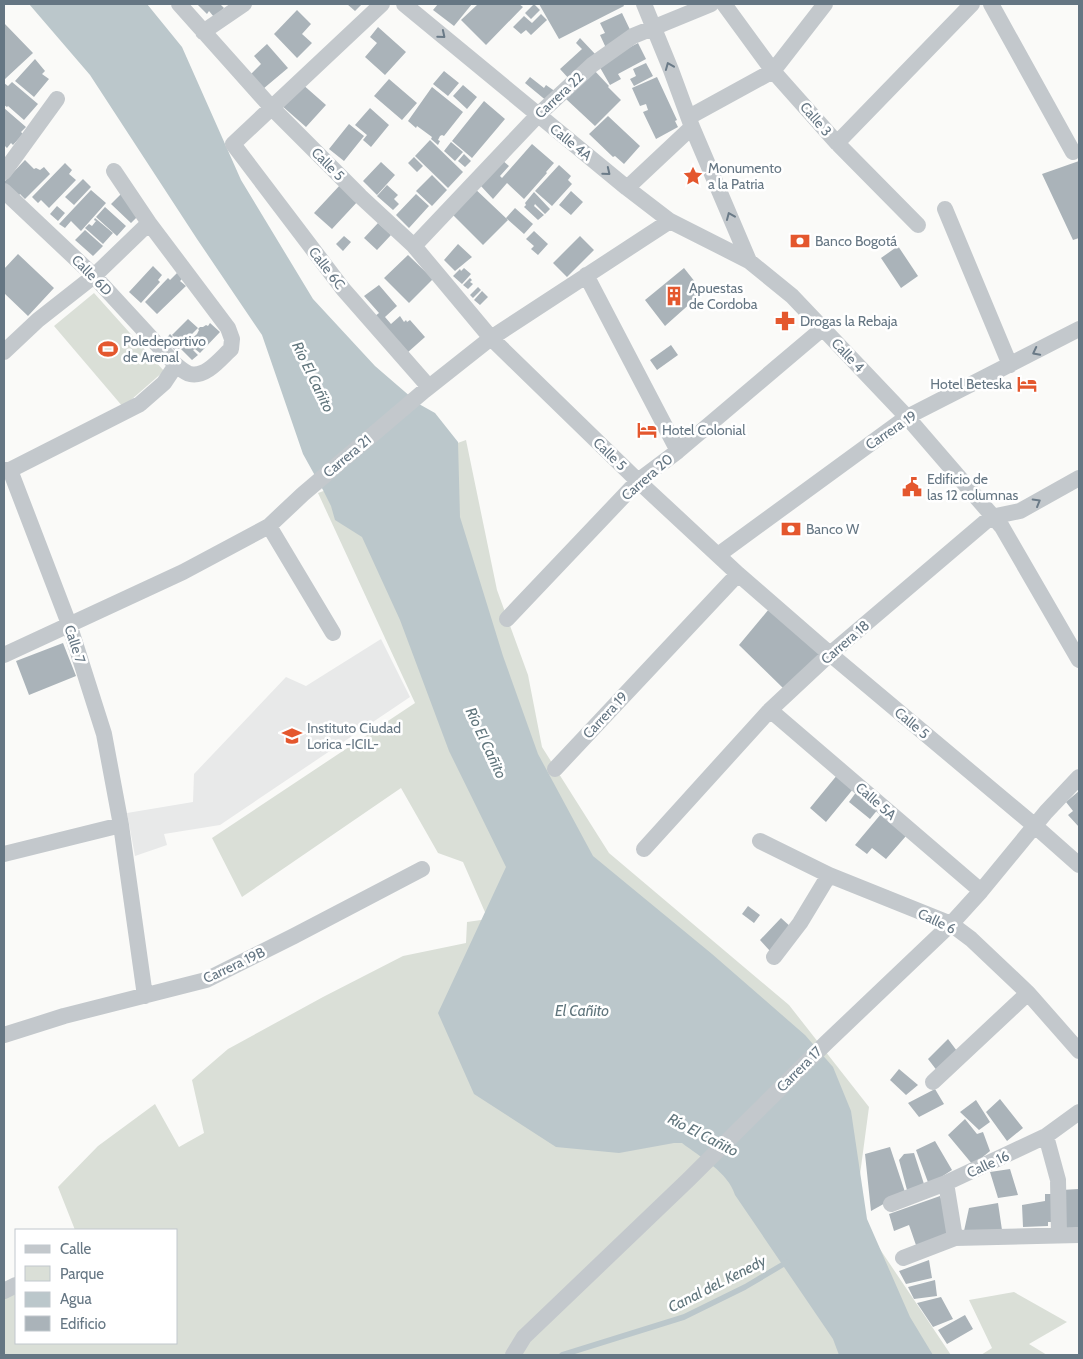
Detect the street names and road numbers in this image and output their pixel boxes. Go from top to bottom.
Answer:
street label: Carrera 22 [531,68,587,122]
street label: Calle 3 [796,98,836,140]
street label: Calle 4A [546,120,596,165]
street label: Calle 5 [308,144,348,184]
street label: Calle 6C [305,243,349,293]
street label: Calle 6D [68,251,116,299]
street label: Calle 4 [828,334,868,376]
street label: Carrera 19 [862,406,920,454]
street label: Carrera 21 [319,431,375,481]
street label: Calle 5 [589,434,631,474]
street label: Carrera 20 [618,450,677,504]
street label: Carrera 18 [817,616,873,668]
street label: Calle 7 [60,623,90,665]
street label: Carrera 19 [579,688,631,742]
street label: Calle 5 [891,703,933,743]
street label: Calle 5A [852,778,900,824]
street label: Calle 6 [915,904,959,938]
street label: Carrera 19B [200,943,268,987]
street label: Carrera 17 [772,1042,826,1096]
street label: Calle 16 [964,1146,1012,1182]

